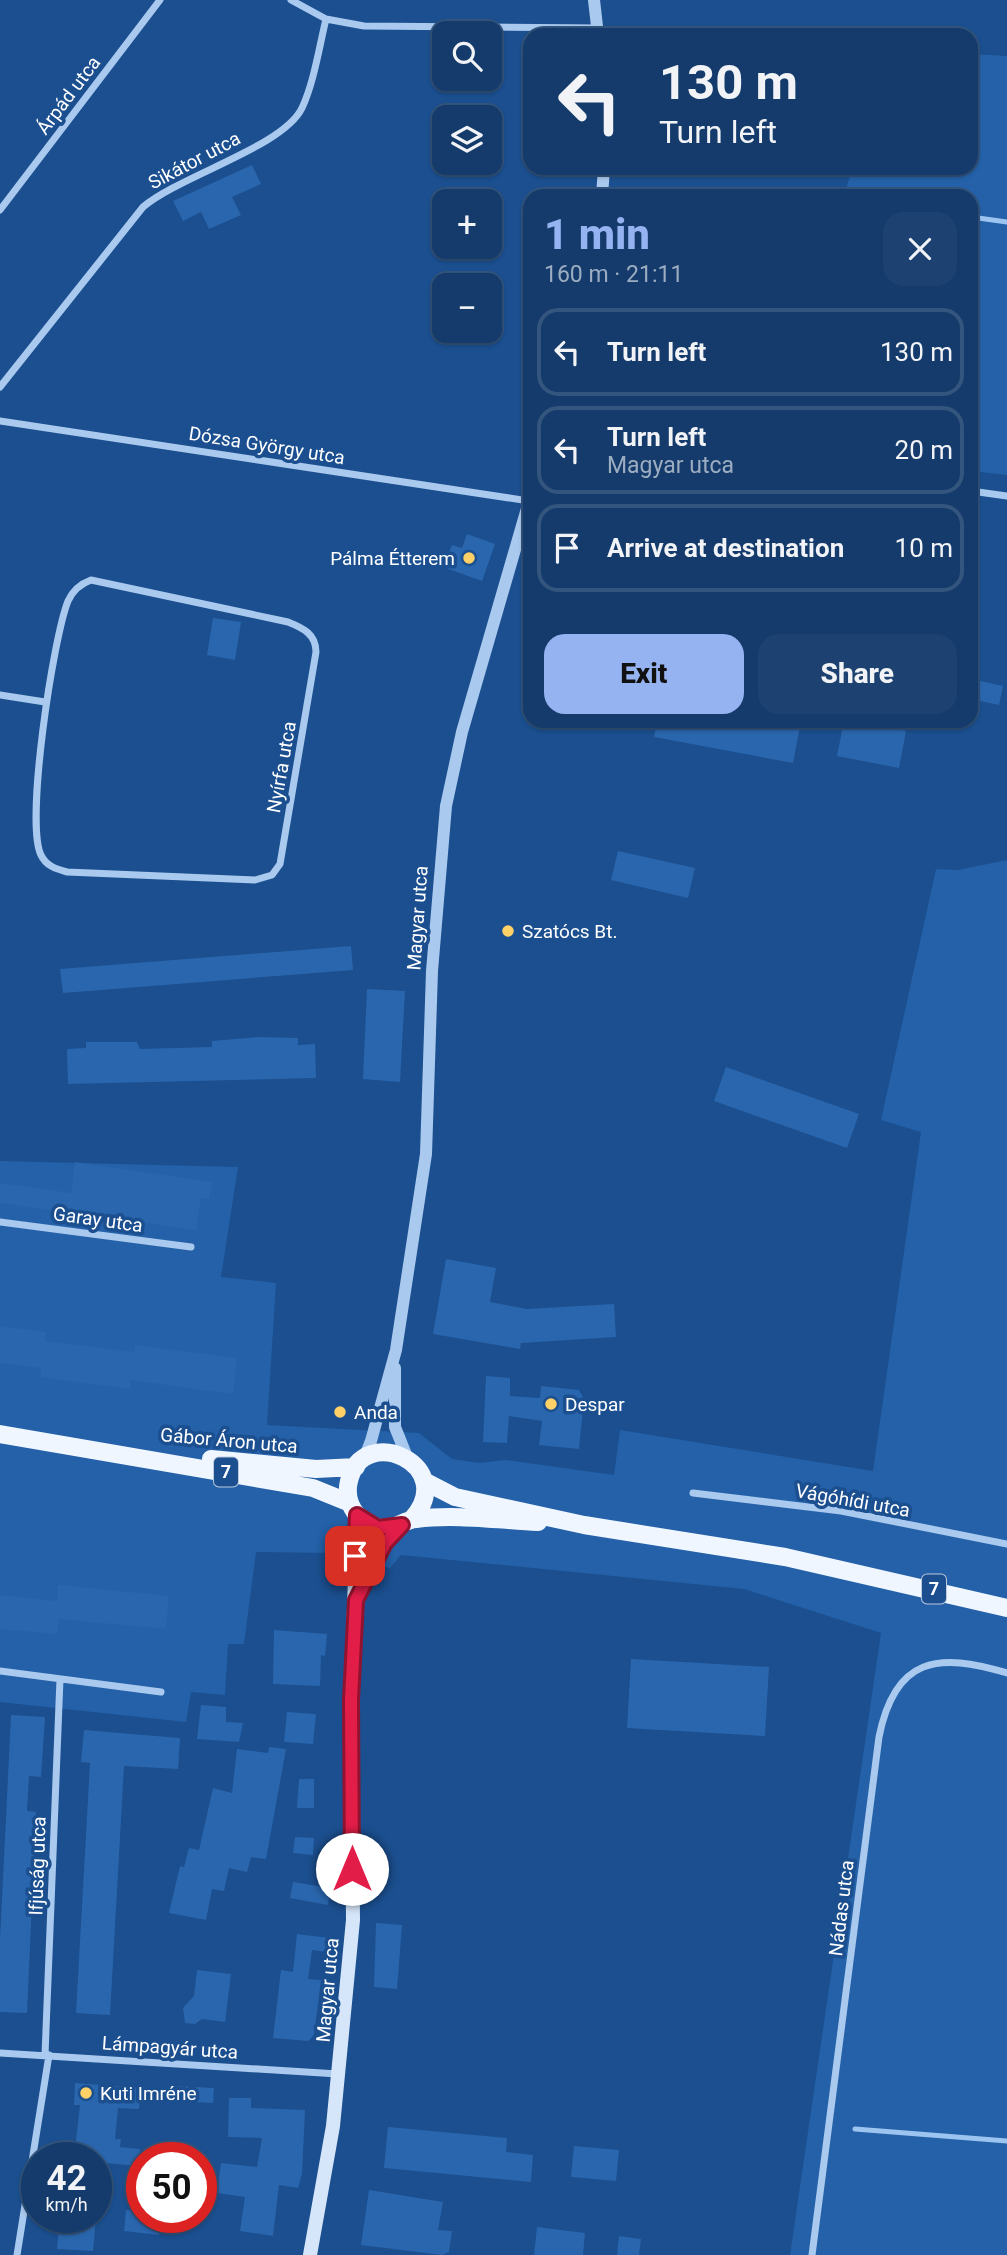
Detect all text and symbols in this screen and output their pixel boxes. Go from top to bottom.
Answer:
map controls [432,21,502,343]
button: search [432,21,502,91]
street label: Árpád utca [31,52,105,139]
text: 130 m [659,54,798,111]
icon: left [544,56,635,147]
button: layers [432,105,502,175]
text: Turn left [659,113,777,151]
street label: Sikátor utca [144,127,244,194]
button: + [432,189,502,259]
text: 1 min [544,210,650,259]
button: close [883,212,957,286]
text: 160 m · 21:11 [544,261,683,288]
button: − [432,273,502,343]
icon: left [548,333,586,371]
text: Turn left [607,337,706,367]
text: 130 m [880,337,953,367]
street label: Dózsa György utca [187,422,347,469]
text: Turn left [607,422,706,452]
icon: left [548,431,586,469]
text: 20 m [895,435,953,465]
text: Magyar utca [607,452,734,479]
icon: arrive [548,529,586,567]
text: Arrive at destination [607,533,844,563]
text: 10 m [895,533,953,563]
place label: Pálma Étterem [330,547,455,570]
marker: Pálma Étterem [461,550,477,566]
button: Exit [544,634,744,714]
button: Share [758,634,957,714]
street label: Nyírfa utca [262,720,301,815]
street label: Magyar utca [402,865,433,971]
place label: Szatócs Bt. [522,920,617,943]
marker: Szatócs Bt. [500,923,516,939]
street label: Garay utca [52,1202,144,1237]
place label: Despar [565,1393,625,1416]
marker: Despar [543,1396,559,1412]
place label: Anda [354,1401,398,1424]
marker: Anda [332,1404,348,1420]
street label: Gábor Áron utca [159,1423,298,1458]
road number: 7 [214,1457,238,1486]
street label: Vágóhídi utca [794,1479,912,1522]
pin [325,1526,385,1586]
icon: arrive [336,1537,374,1575]
road number: 7 [922,1574,946,1604]
street label: Ifjúság utca [24,1816,51,1916]
position arrow [315,1832,389,1906]
street label: Nádas utca [824,1859,859,1957]
street label: Magyar utca [311,1937,344,2043]
street label: Lámpagyár utca [101,2031,239,2064]
place label: Kuti Imréne [100,2082,196,2105]
marker: Kuti Imréne [78,2085,94,2101]
speed limit sign: 50 [126,2142,217,2233]
text: 42 [46,2158,87,2199]
text: km/h [45,2194,88,2215]

